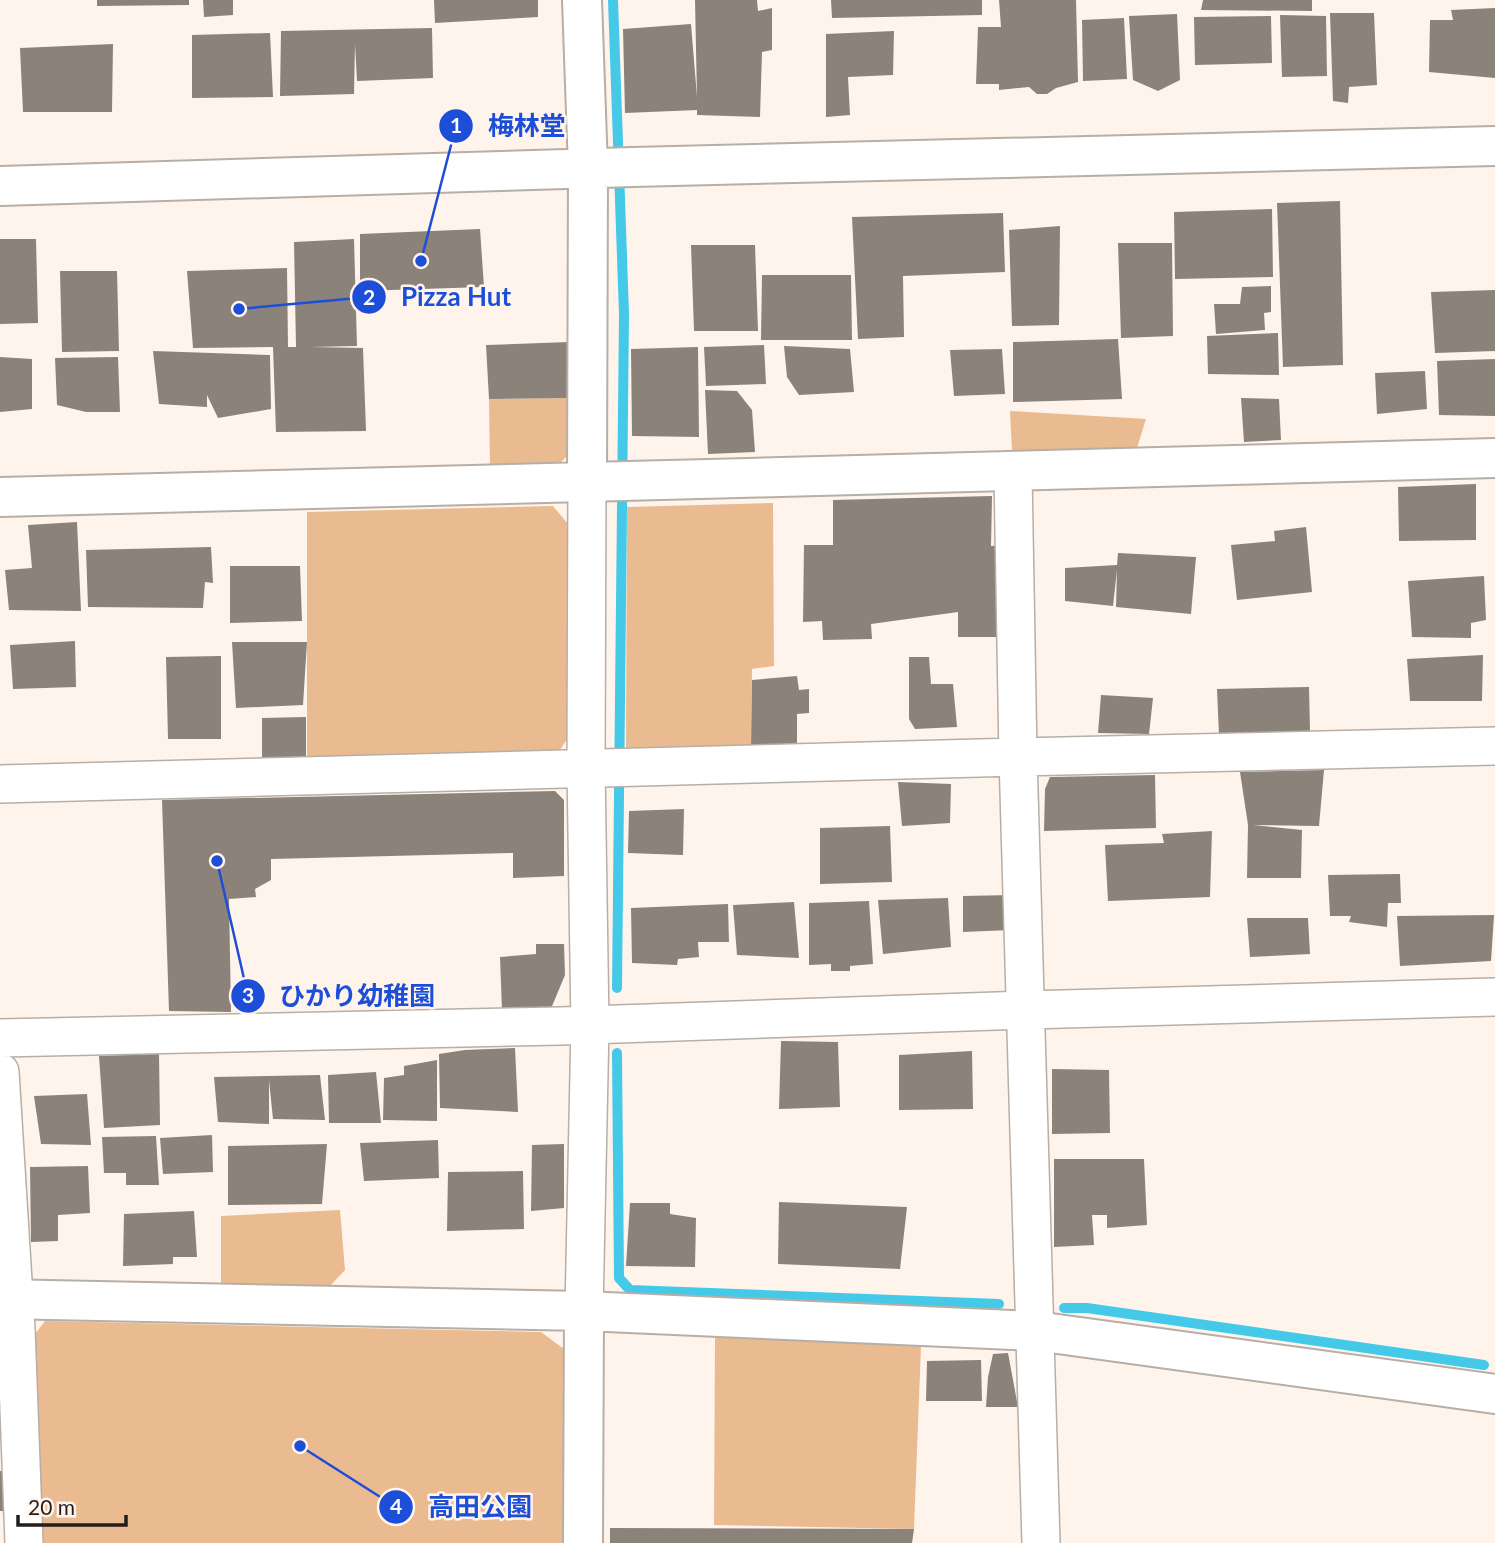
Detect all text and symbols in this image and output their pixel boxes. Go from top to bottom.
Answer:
callout: 梅林堂 [439,102,580,149]
text: 梅林堂 [488,109,566,141]
text: 1 [450,112,462,137]
callout: Pizza Hut [352,274,525,321]
text: Pizza Hut [401,280,511,312]
text: 2 [363,284,375,309]
callout: ひかり幼稚園 [230,972,449,1019]
text: ひかり幼稚園 [279,979,435,1011]
text: 3 [242,982,254,1007]
callout: 高田公園 [379,1483,546,1530]
scale bar [18,1484,126,1528]
text: 高田公園 [428,1490,532,1522]
text: 4 [390,1493,402,1518]
text: 20 m [28,1494,75,1519]

